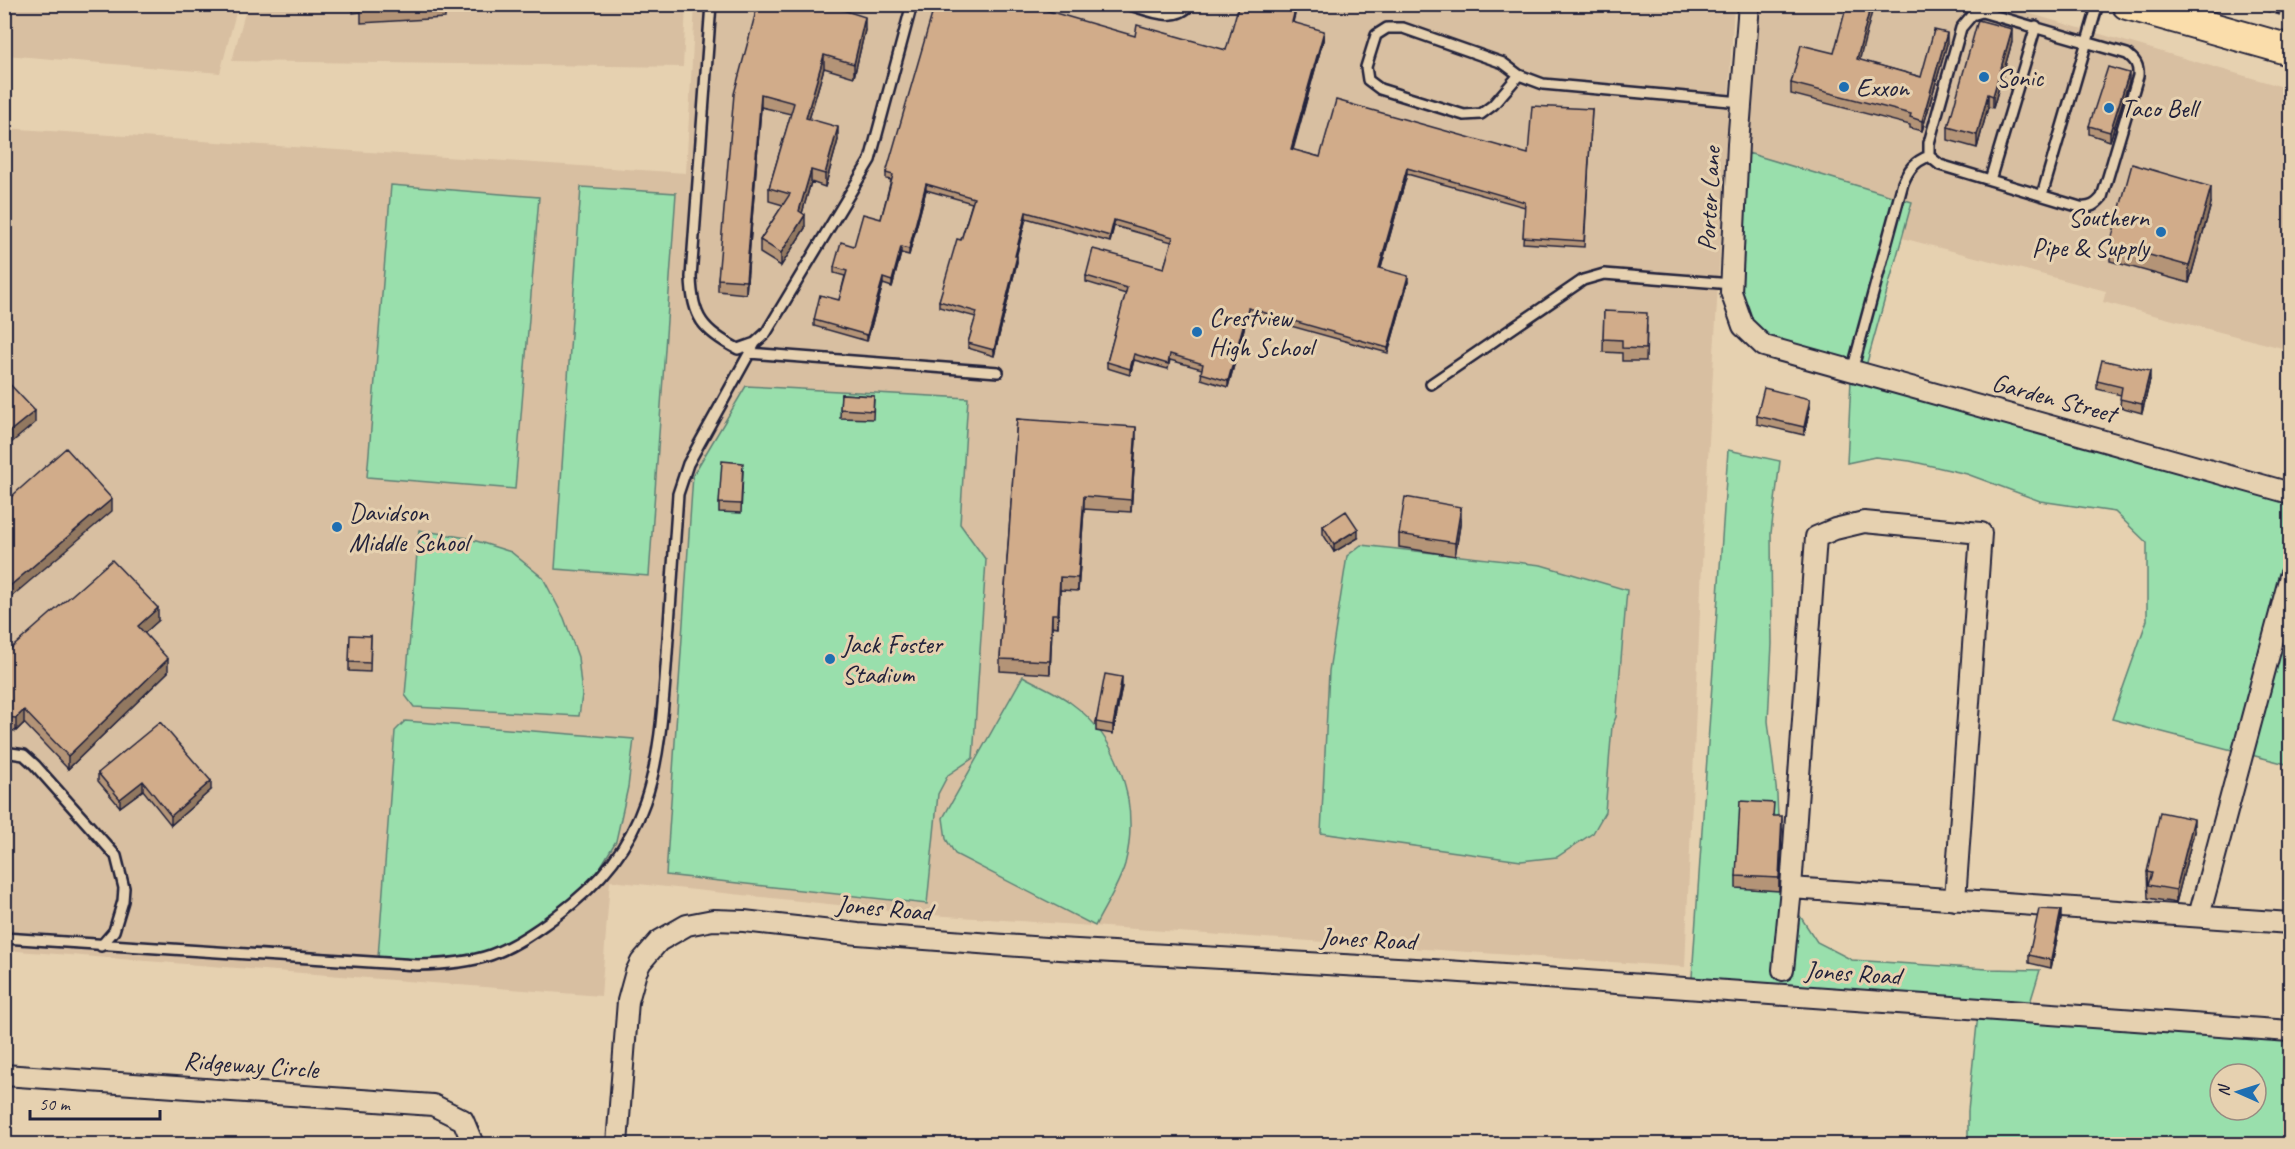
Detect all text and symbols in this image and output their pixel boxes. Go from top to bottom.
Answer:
place label: Sonic [1996,61,2044,94]
marker: Sonic [1977,70,1991,84]
place label: Exxon [1856,71,1910,104]
marker: Exxon [1837,80,1851,94]
place label: Taco Bell [2121,92,2202,125]
marker: Taco Bell [2102,101,2116,115]
street label: Porter Lane [1690,143,1728,252]
place label: Southern Pipe & Supply [2032,201,2151,264]
marker: Southern Pipe & Supply [2154,225,2168,239]
place label: Crestview High School [1209,301,1318,364]
marker: Crestview High School [1190,325,1204,339]
street label: Garden Street [1989,366,2123,431]
place label: Davidson Middle School [349,496,473,559]
marker: Davidson Middle School [330,520,344,534]
place label: Jack Foster Stadium [840,628,944,691]
marker: Jack Foster Stadium [823,652,837,666]
street label: Jones Road [833,887,937,929]
street label: Jones Road [1317,920,1421,958]
street label: Jones Road [1802,953,1906,993]
street label: Ridgeway Circle [182,1044,321,1086]
north arrow [2208,1062,2268,1122]
scale bar [30,1083,160,1121]
text: N [2214,1083,2234,1097]
text: 50 m [39,1093,72,1115]

